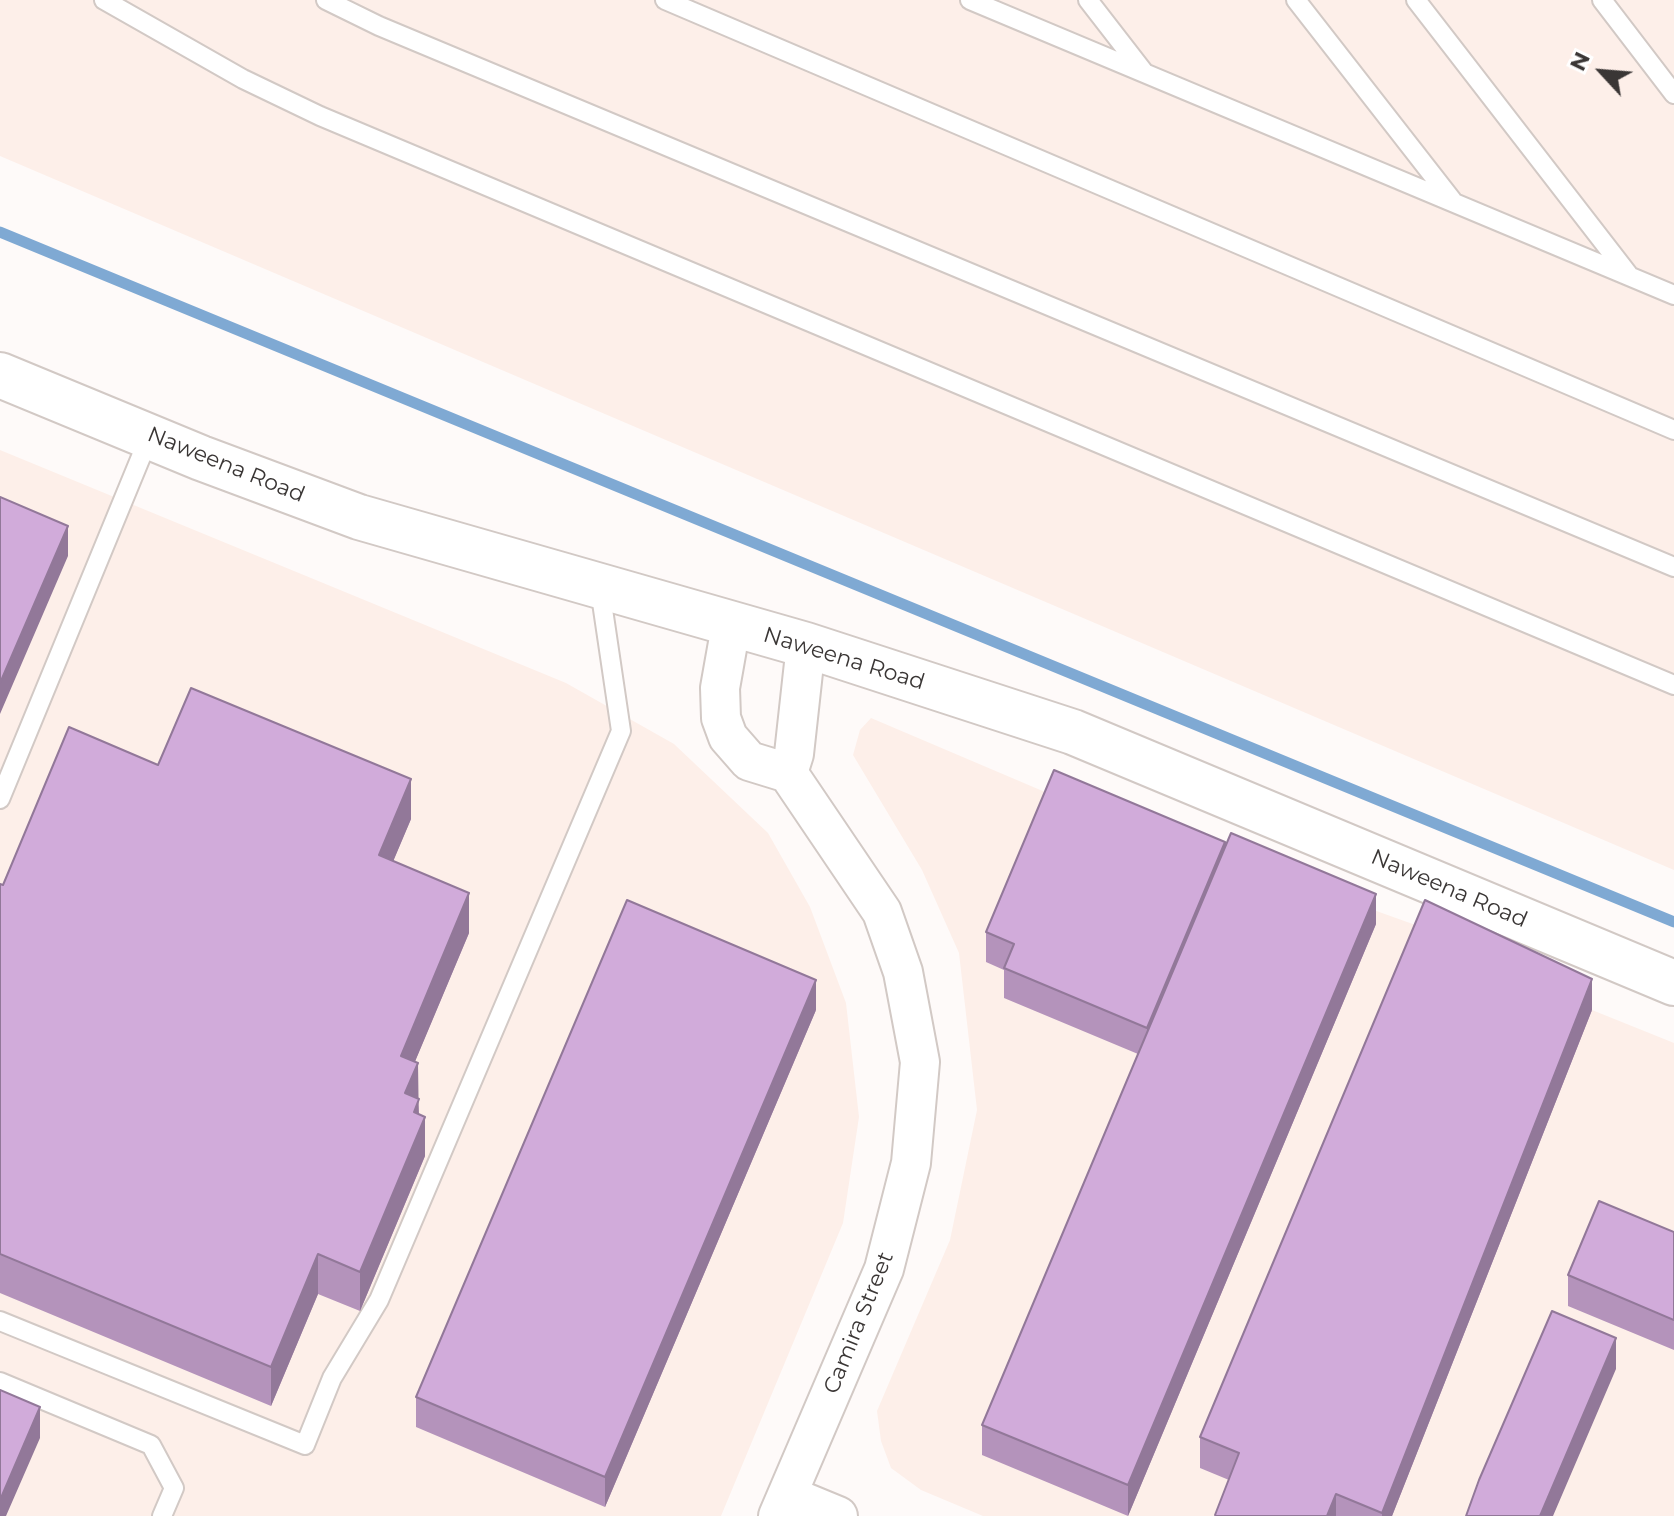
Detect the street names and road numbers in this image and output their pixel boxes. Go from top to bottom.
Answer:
street label: Naweena Road [143,421,309,509]
street label: Naweena Road [760,622,928,696]
street label: Naweena Road [1367,844,1531,934]
street label: Camira Street [819,1248,899,1398]

